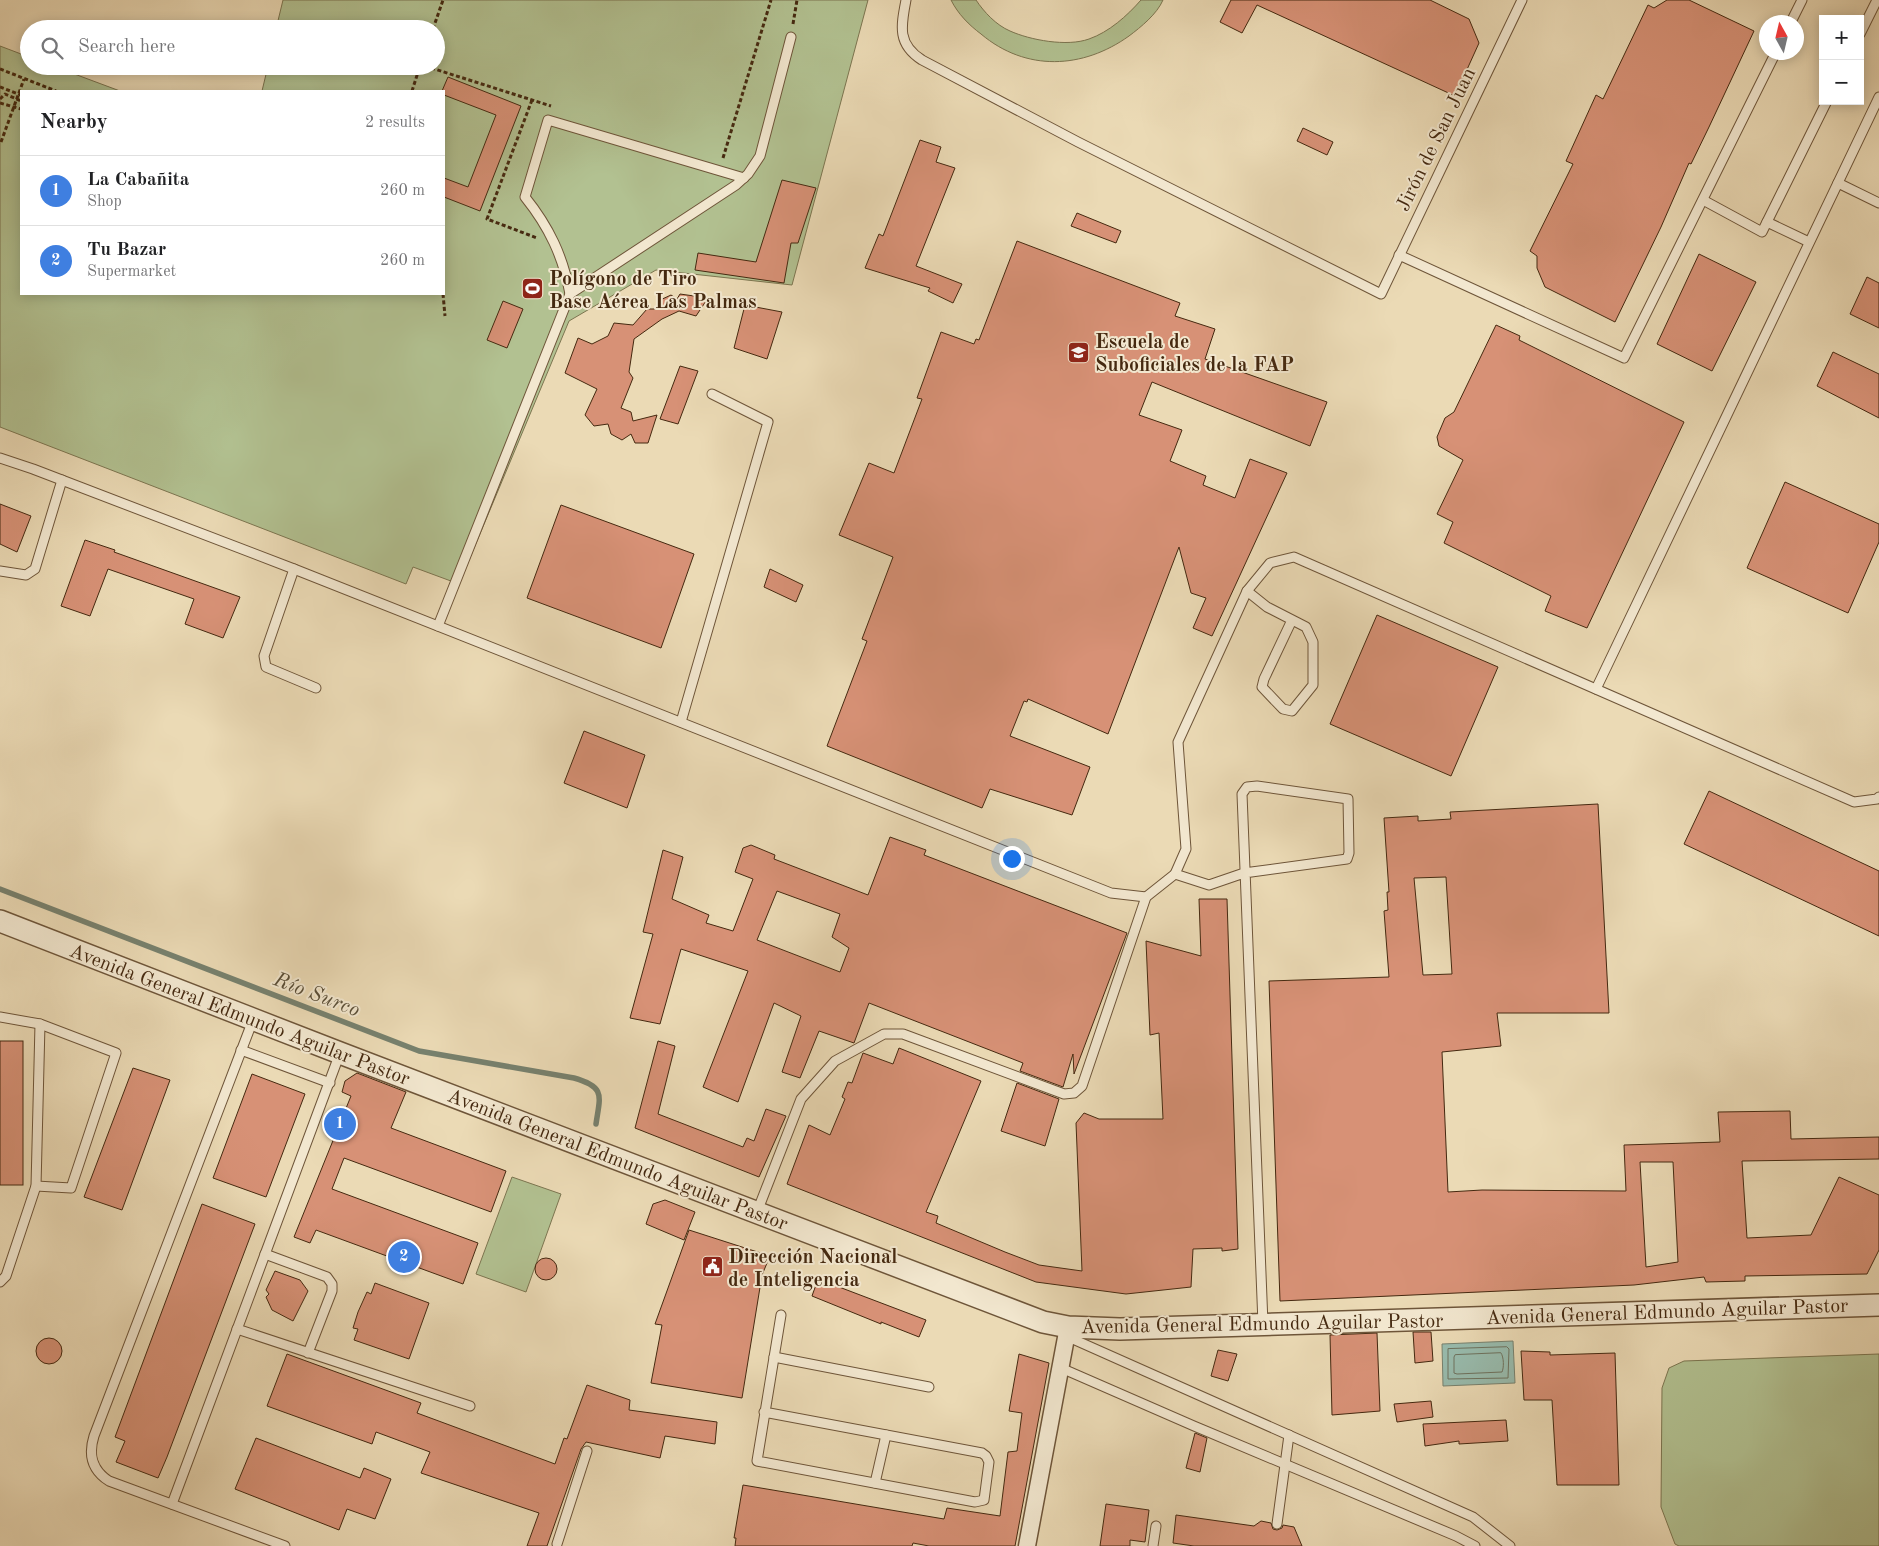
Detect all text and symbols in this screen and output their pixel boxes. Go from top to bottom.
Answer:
north arrow [1759,15,1804,60]
map controls [1819,15,1864,105]
button: + [1819,15,1864,60]
search box [20,20,445,75]
icon: search [38,34,66,62]
text: Search here [78,38,175,57]
button: − [1819,60,1864,105]
street label: Jirón de San Juan [1393,65,1480,215]
text: Nearby [40,112,108,133]
text: 2 results [365,115,425,131]
text: La Cabañita [87,171,189,190]
text: 1 [51,183,61,199]
text: 260 m [380,183,425,199]
text: Shop [87,194,122,210]
text: Tu Bazar [87,241,166,260]
text: 2 [51,253,61,269]
text: 260 m [380,253,425,269]
text: Supermarket [87,264,176,280]
place label: Polígono de Tiro Base Aérea Las Palmas [549,270,757,313]
sports icon: Polígono de Tiro Base Aérea Las Palmas [521,277,545,301]
place label: Escuela de Suboficiales de la FAP [1095,333,1294,376]
school or university icon: Escuela de Suboficiales de la FAP [1067,340,1091,364]
your location [999,846,1025,872]
street label: Avenida General Edmundo Aguilar Pastor [66,942,412,1090]
water label: Río Surco [270,969,362,1021]
street label: Avenida General Edmundo Aguilar Pastor [444,1087,790,1235]
pin: 1 [324,1105,356,1143]
pin: 2 [388,1238,420,1276]
place label: Dirección Nacional de Inteligencia [728,1248,897,1291]
public building icon: Dirección Nacional de Inteligencia [700,1255,724,1279]
street label: Avenida General Edmundo Aguilar Pastor [1485,1297,1849,1329]
street label: Avenida General Edmundo Aguilar Pastor [1080,1312,1444,1338]

